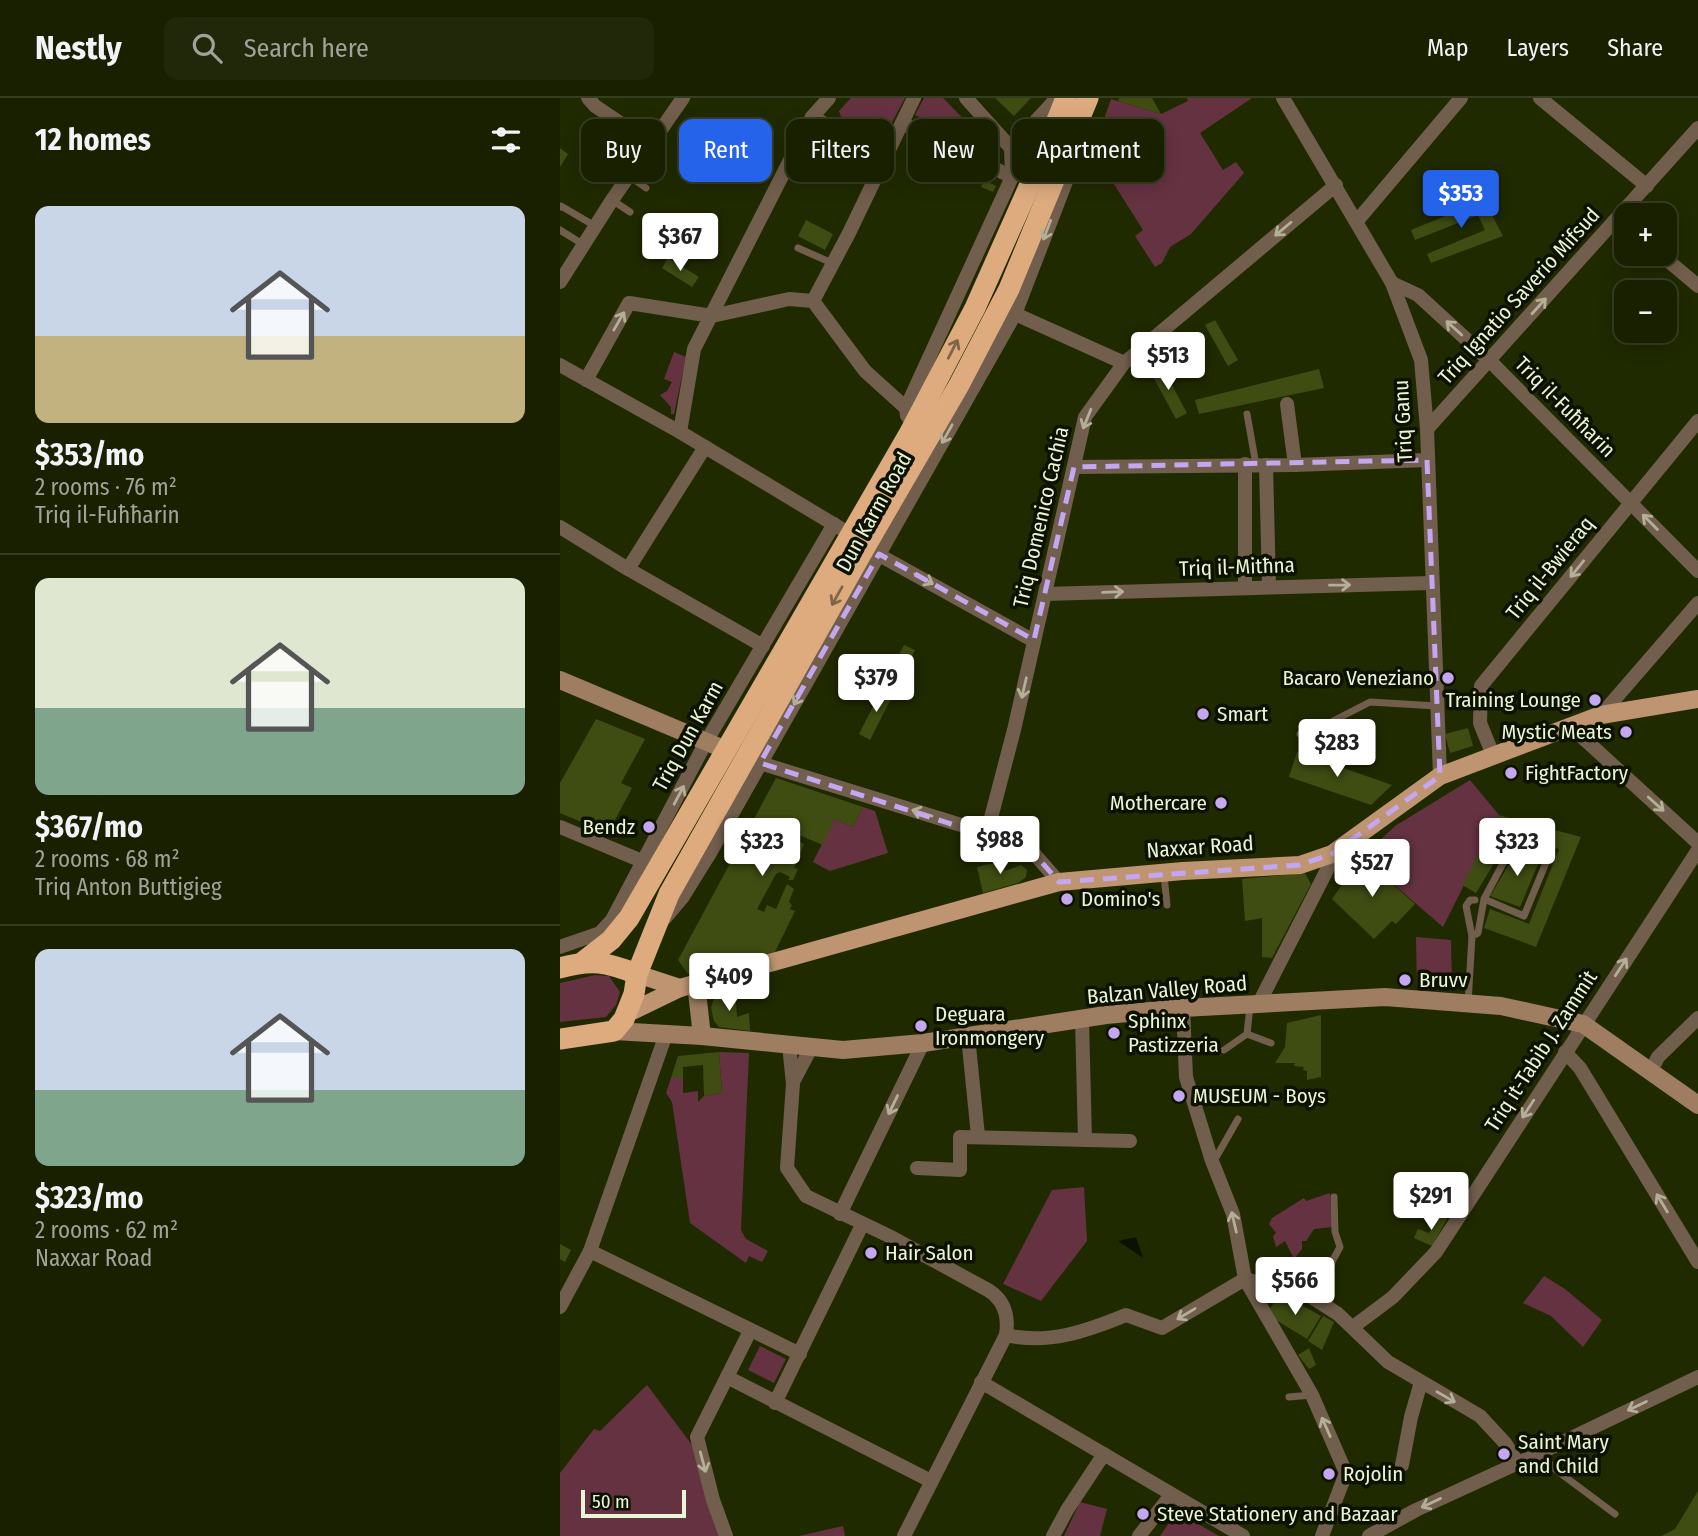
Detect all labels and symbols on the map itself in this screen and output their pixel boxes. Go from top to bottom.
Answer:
pin: $353 [1420,170,1502,230]
street label: Triq Ignatio Saverio Mifsud [1433,202,1605,390]
pin: $367 [639,214,721,273]
one-way arrow [1039,219,1052,241]
one-way arrow [1275,221,1293,237]
one-way arrow [1531,297,1547,315]
one-way arrow [612,311,626,331]
one-way arrow [1445,320,1463,336]
pin: $513 [1127,332,1209,392]
one-way arrow [947,339,960,360]
street label: Triq il-Fuħħarin [1509,351,1621,463]
street label: Triq Ganu [1388,379,1418,463]
one-way arrow [1079,408,1092,429]
one-way arrow [940,423,953,444]
street label: Triq Domenico Cachia [1008,424,1074,610]
street label: Dun Karm Road [831,448,917,576]
street label: Triq il-Bwieraq [1500,511,1600,625]
one-way arrow [1642,514,1659,531]
street label: Triq il-Mitħna [1179,552,1295,582]
one-way arrow [1569,559,1585,577]
one-way arrow [914,572,934,586]
one-way arrow [1328,578,1351,592]
one-way arrow [830,585,844,605]
one-way arrow [1101,585,1124,598]
pin: $379 [835,654,917,714]
place label: Bacaro Veneziano [1283,665,1434,691]
marker: Bacaro Veneziano [1440,670,1456,686]
street label: Triq Dun Karm [647,676,729,796]
one-way arrow [1016,676,1030,699]
one-way arrow [792,685,805,706]
place label: Training Lounge [1446,687,1581,713]
marker: Training Lounge [1587,692,1603,708]
place label: Smart [1217,701,1268,727]
marker: Smart [1195,706,1211,722]
place label: Mystic Meats [1502,719,1612,745]
pin: $283 [1296,720,1378,779]
marker: Mystic Meats [1618,724,1634,740]
place label: FightFactory [1525,760,1629,786]
marker: FightFactory [1503,765,1519,781]
one-way arrow [672,785,686,806]
place label: Mothercare [1110,790,1207,816]
marker: Mothercare [1213,795,1229,811]
one-way arrow [1647,796,1664,813]
one-way arrow [911,805,933,818]
place label: Bendz [583,814,635,840]
pin: $988 [959,816,1041,876]
pin: $323 [721,818,803,878]
pin: $323 [1476,818,1558,878]
marker: Bendz [641,819,657,835]
street label: Naxxar Road [1146,830,1254,864]
pin: $527 [1331,840,1413,899]
place label: Domino's [1081,886,1161,912]
marker: Domino's [1059,891,1075,907]
pin: $409 [688,954,770,1013]
one-way arrow [1614,958,1628,977]
street label: Triq it-Tabib J. Zammit [1479,965,1603,1136]
place label: Bruvv [1419,967,1468,993]
street label: Balzan Valley Road [1086,970,1248,1010]
marker: Bruvv [1397,972,1413,988]
place label: Deguara Ironmongery [935,1001,1045,1051]
place label: Sphinx Pastizzeria [1128,1008,1219,1058]
marker: Deguara Ironmongery [913,1018,929,1034]
marker: Sphinx Pastizzeria [1106,1025,1122,1041]
place label: MUSEUM - Boys [1193,1083,1326,1109]
marker: MUSEUM - Boys [1171,1088,1187,1104]
one-way arrow [886,1094,899,1115]
one-way arrow [1521,1099,1535,1119]
pin: $291 [1390,1172,1472,1232]
one-way arrow [1655,1194,1669,1214]
one-way arrow [1226,1211,1240,1234]
place label: Hair Salon [885,1240,974,1266]
marker: Hair Salon [863,1245,879,1261]
pin: $566 [1254,1258,1336,1317]
one-way arrow [1177,1307,1197,1321]
one-way arrow [1436,1390,1456,1404]
one-way arrow [1627,1400,1648,1414]
one-way arrow [1319,1417,1332,1439]
place label: Saint Mary and Child [1518,1429,1609,1479]
marker: Saint Mary and Child [1496,1446,1512,1462]
one-way arrow [697,1450,710,1473]
place label: Rojolin [1343,1461,1403,1487]
marker: Rojolin [1321,1466,1337,1482]
scale bar [581,1487,686,1519]
one-way arrow [1421,1497,1442,1510]
place label: Steve Stationery and Bazaar [1157,1501,1398,1527]
marker: Steve Stationery and Bazaar [1135,1506,1151,1522]

